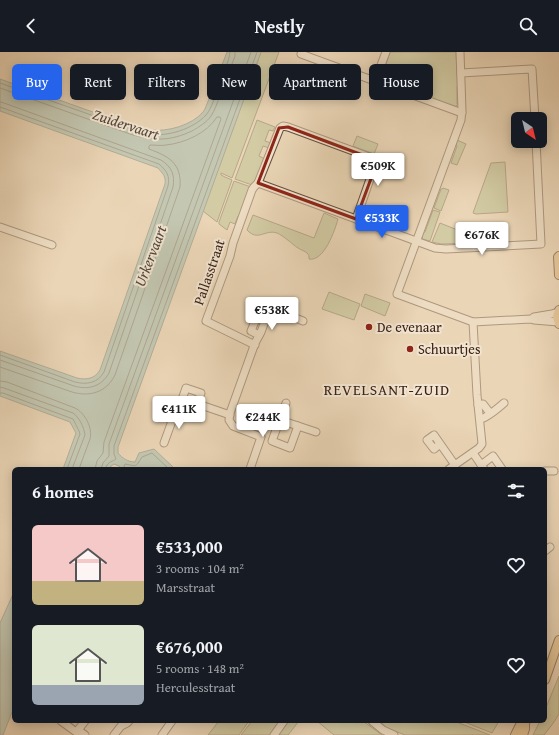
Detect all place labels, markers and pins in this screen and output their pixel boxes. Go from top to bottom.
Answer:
pin: €509K [350,153,406,187]
pin: €533K [354,205,410,239]
pin: €676K [454,222,510,256]
pin: €538K [244,297,300,331]
place label: De evenaar [377,317,442,337]
marker: De evenaar [364,322,374,332]
place label: Schuurtjes [418,339,480,359]
marker: Schuurtjes [405,344,415,354]
pin: €411K [151,396,207,430]
pin: €244K [235,404,291,438]

